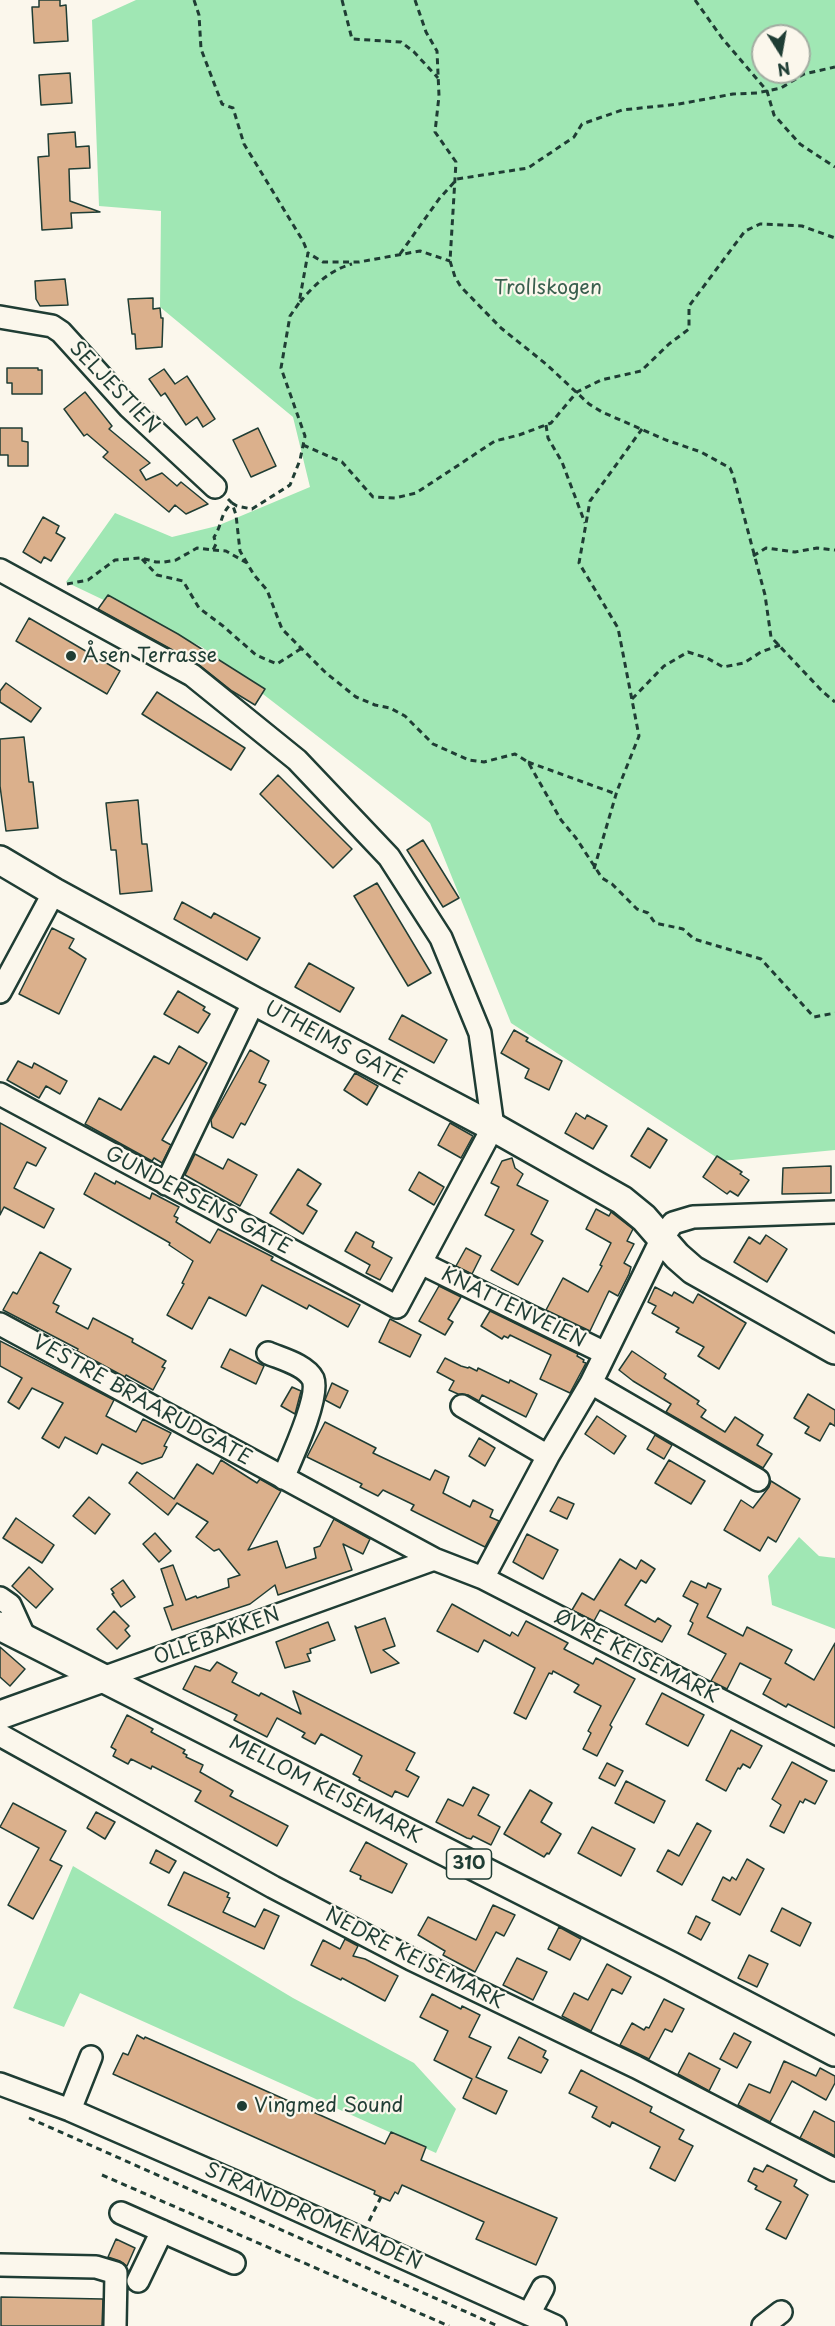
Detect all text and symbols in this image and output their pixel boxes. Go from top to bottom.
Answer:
north arrow [751,24,811,84]
text: N [776,57,793,83]
park label: Trollskogen [494,276,602,300]
street label: SELJESTIEN [64,337,164,439]
place label: Åsen Terrasse [83,644,217,668]
marker: Åsen Terrasse [64,649,78,663]
street label: UTHEIMS GATE [260,997,410,1091]
street label: GUNDERSENS GATE [101,1142,295,1260]
street label: KNATTENVEIEN [437,1263,589,1353]
street label: VESTRE BRAARUDGATE [29,1331,255,1471]
street label: OLLEBAKKEN [151,1603,283,1671]
street label: ØVRE KEISEMARK [550,1605,722,1709]
street label: MELLOM KEISEMARK [224,1731,426,1849]
road number: 310 [446,1849,492,1879]
street label: NEDRE KEISEMARK [320,1903,508,2015]
place label: Vingmed Sound [254,2094,403,2118]
marker: Vingmed Sound [235,2099,249,2113]
street label: STRANDPROMENADEN [201,2158,425,2276]

